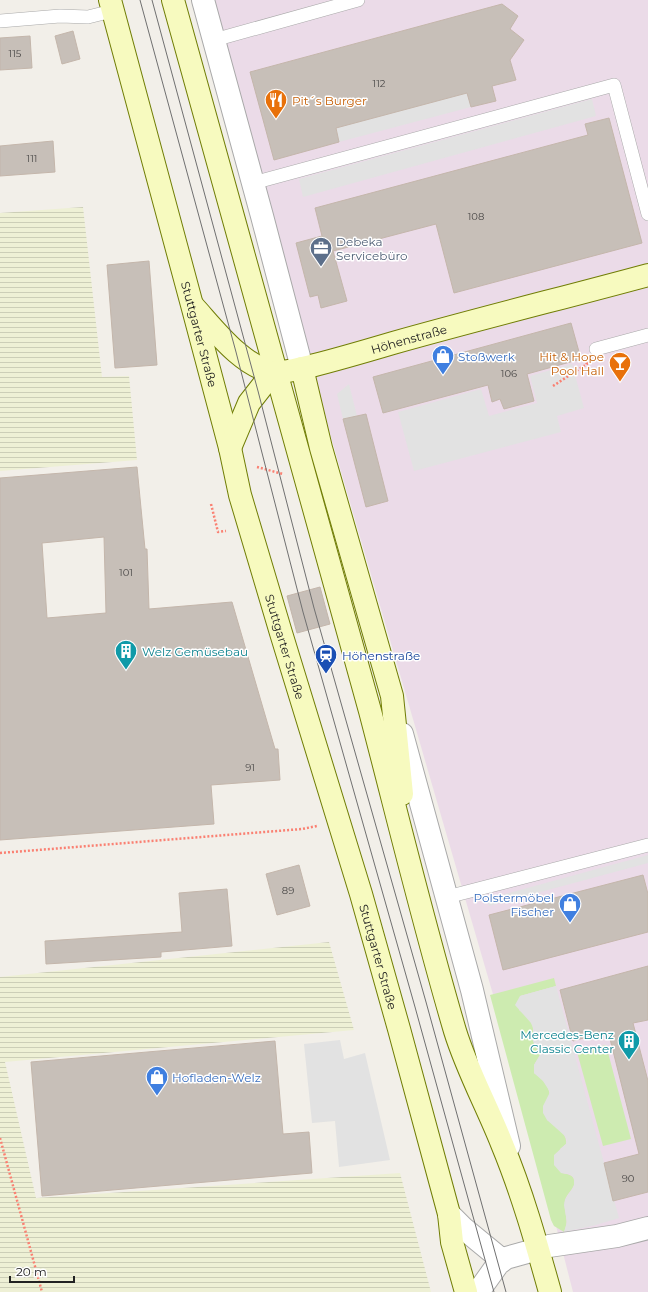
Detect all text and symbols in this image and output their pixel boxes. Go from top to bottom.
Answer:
house number: 115 [9,47,22,60]
house number: 112 [373,77,386,90]
restaurant icon: Pit´s Burger [263,87,289,120]
place label: Pit´s Burger [292,93,367,108]
house number: 111 [27,152,37,165]
house number: 108 [468,210,484,223]
place label: Debeka Servicebüro [336,234,408,263]
office icon: Debeka Servicebüro [308,235,334,268]
street label: Stuttgarter Straße [178,280,221,389]
street label: Höhenstraße [369,321,448,357]
shop icon: Stoßwerk [430,343,456,376]
place label: Stoßwerk [458,349,516,364]
place label: Hit & Hope Pool Hall [539,349,604,378]
bar icon: Hit & Hope Pool Hall [607,350,633,383]
house number: 106 [501,367,517,380]
house number: 101 [119,566,133,579]
street label: Stuttgarter Straße [262,592,308,701]
building icon: Welz Gemüsebau [113,638,139,671]
station icon: Höhenstraße [313,642,339,675]
place label: Welz Gemüsebau [142,644,248,659]
place label: Höhenstraße [342,648,420,663]
house number: 91 [245,761,255,774]
house number: 89 [282,884,294,897]
place label: Polstermöbel Fischer [473,890,554,919]
shop icon: Polstermöbel Fischer [557,891,583,924]
street label: Stuttgarter Straße [357,902,401,1011]
place label: Mercedes-Benz Classic Center [520,1027,614,1056]
building icon: Mercedes-Benz Classic Center [616,1028,642,1061]
shop icon: Hofladen-Welz [144,1064,170,1097]
place label: Hofladen-Welz [172,1070,261,1085]
house number: 90 [622,1172,635,1185]
scale bar [10,1258,74,1284]
text: 20 m [16,1264,47,1279]

